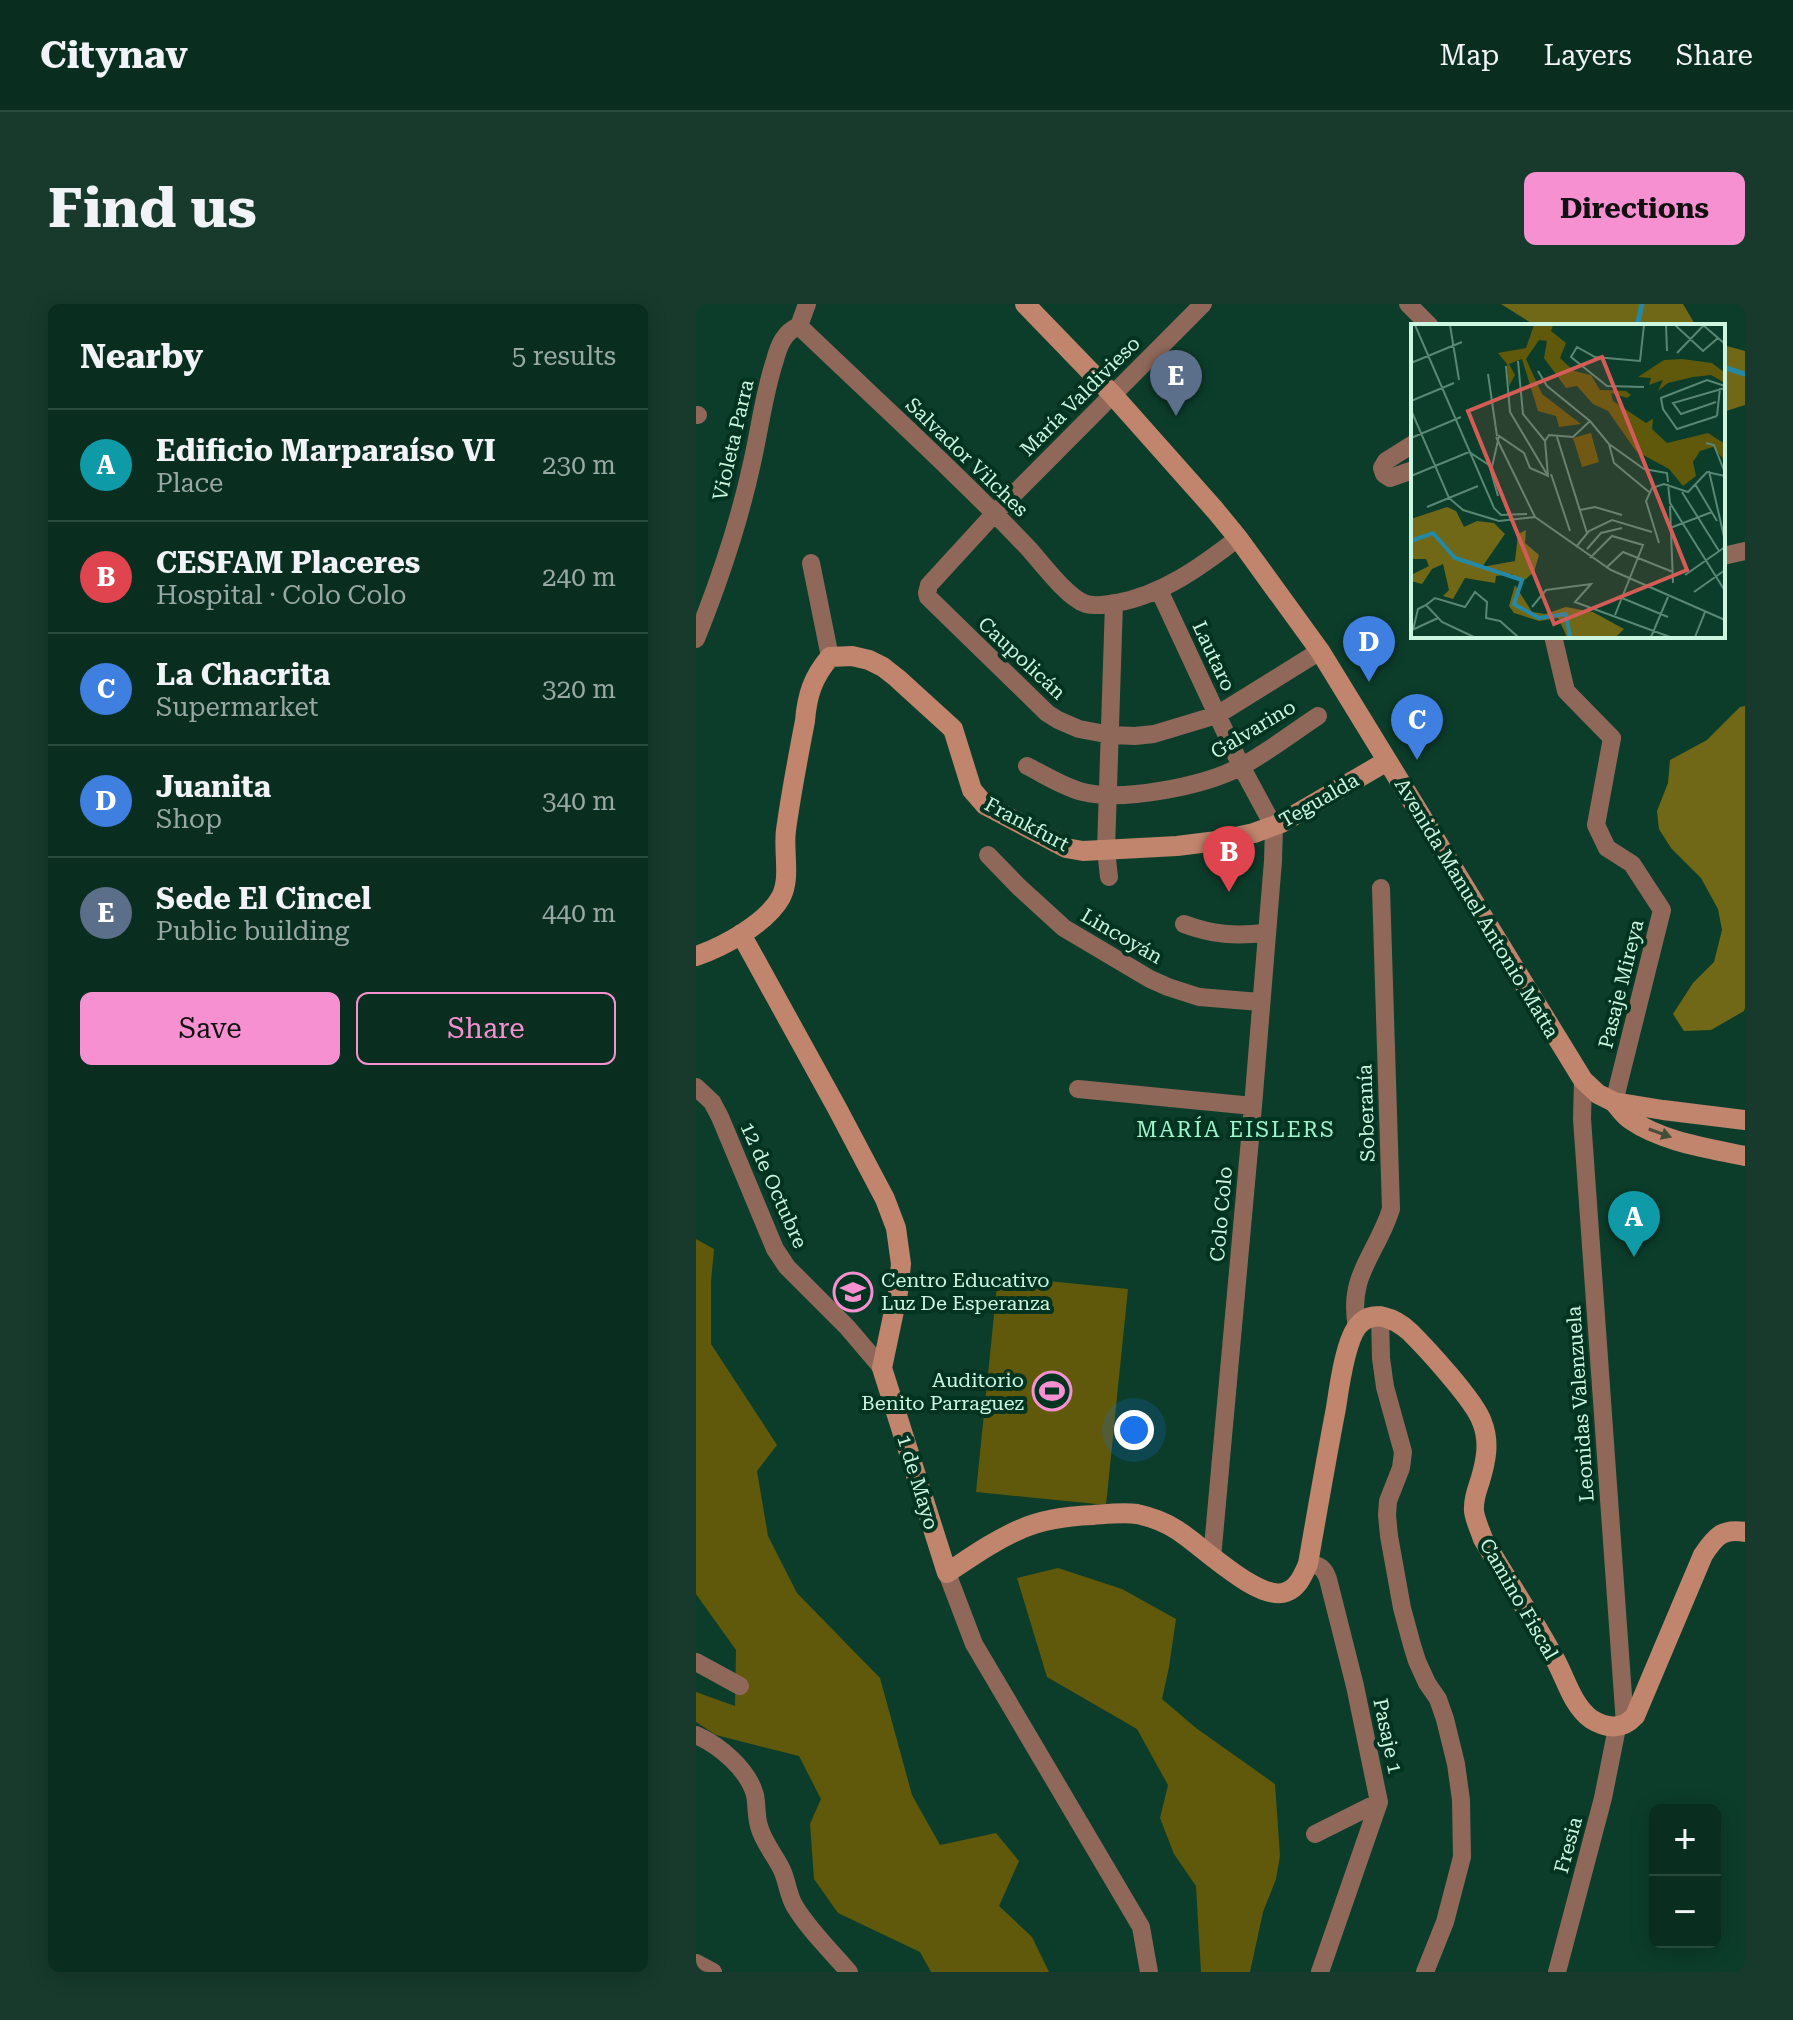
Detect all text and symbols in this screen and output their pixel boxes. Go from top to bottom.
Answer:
text: Citynav [40,33,188,77]
text: Map [1440,39,1499,72]
text: Layers [1543,39,1632,72]
text: Share [1676,39,1753,72]
button: Directions [1524,172,1745,245]
text: Find us [48,175,257,241]
inset map [1411,324,1725,638]
street label: María Valdivieso [1015,331,1145,461]
text: Nearby [80,336,203,376]
text: 5 results [512,341,616,371]
pin: E [1150,350,1202,416]
street label: Violeta Parra [707,377,759,503]
street label: Salvador Vilches [901,392,1033,522]
text: Edificio Marparaíso VI [156,433,496,468]
text: A [97,450,115,480]
text: 230 m [542,450,616,480]
text: Place [156,468,223,498]
text: CESFAM Placeres [156,545,420,580]
text: B [97,562,115,592]
text: 240 m [542,562,616,592]
text: Hospital · Colo Colo [156,580,406,610]
street label: Caupolicán [973,612,1071,704]
pin: D [1343,616,1395,682]
street label: Lautaro [1187,617,1241,695]
text: La Chacrita [156,657,330,692]
text: C [97,674,115,704]
text: 320 m [542,674,616,704]
text: Supermarket [156,692,319,722]
street label: Galvarino [1206,694,1300,764]
pin: C [1391,694,1443,760]
street label: Tegualda [1275,768,1363,832]
text: Juanita [156,769,271,804]
street label: Avenida Manuel Antonio Matta [1390,774,1564,1042]
text: D [96,786,116,816]
text: 340 m [542,786,616,816]
street label: Frankfurt [981,792,1074,856]
text: Shop [156,804,222,834]
pin: B [1203,826,1255,892]
text: Sede El Cincel [156,881,371,916]
text: E [98,898,114,928]
text: 440 m [542,898,616,928]
street label: Lincoyán [1077,903,1167,969]
text: Public building [156,916,349,946]
street label: Pasaje Mireya [1593,917,1649,1051]
button: Save [80,992,340,1065]
button: Share [356,992,616,1065]
street label: Soberanía [1352,1064,1380,1162]
district label: MARÍA EISLERS [1136,1116,1336,1142]
street label: 12 de Octubre [736,1118,812,1252]
one-way arrow [1648,1127,1672,1140]
street label: Colo Colo [1205,1165,1237,1263]
pin: A [1608,1191,1660,1257]
place label: Centro Educativo Luz De Esperanza [881,1268,1051,1315]
school or university icon: Centro Educativo Luz De Esperanza [832,1271,874,1313]
street label: Leonidas Valenzuela [1561,1305,1599,1503]
place label: Auditorio Benito Parraguez [861,1368,1024,1415]
sports icon: Auditorio Benito Parraguez [1031,1370,1073,1412]
your location [1114,1410,1154,1450]
street label: 1 de Mayo [892,1432,944,1532]
street label: Camino Fiscal [1475,1534,1563,1664]
street label: Pasaje 1 [1368,1696,1408,1776]
map controls [1649,1804,1721,1948]
button: + [1649,1804,1721,1876]
street label: Fresia [1549,1814,1587,1876]
button: − [1649,1876,1721,1948]

